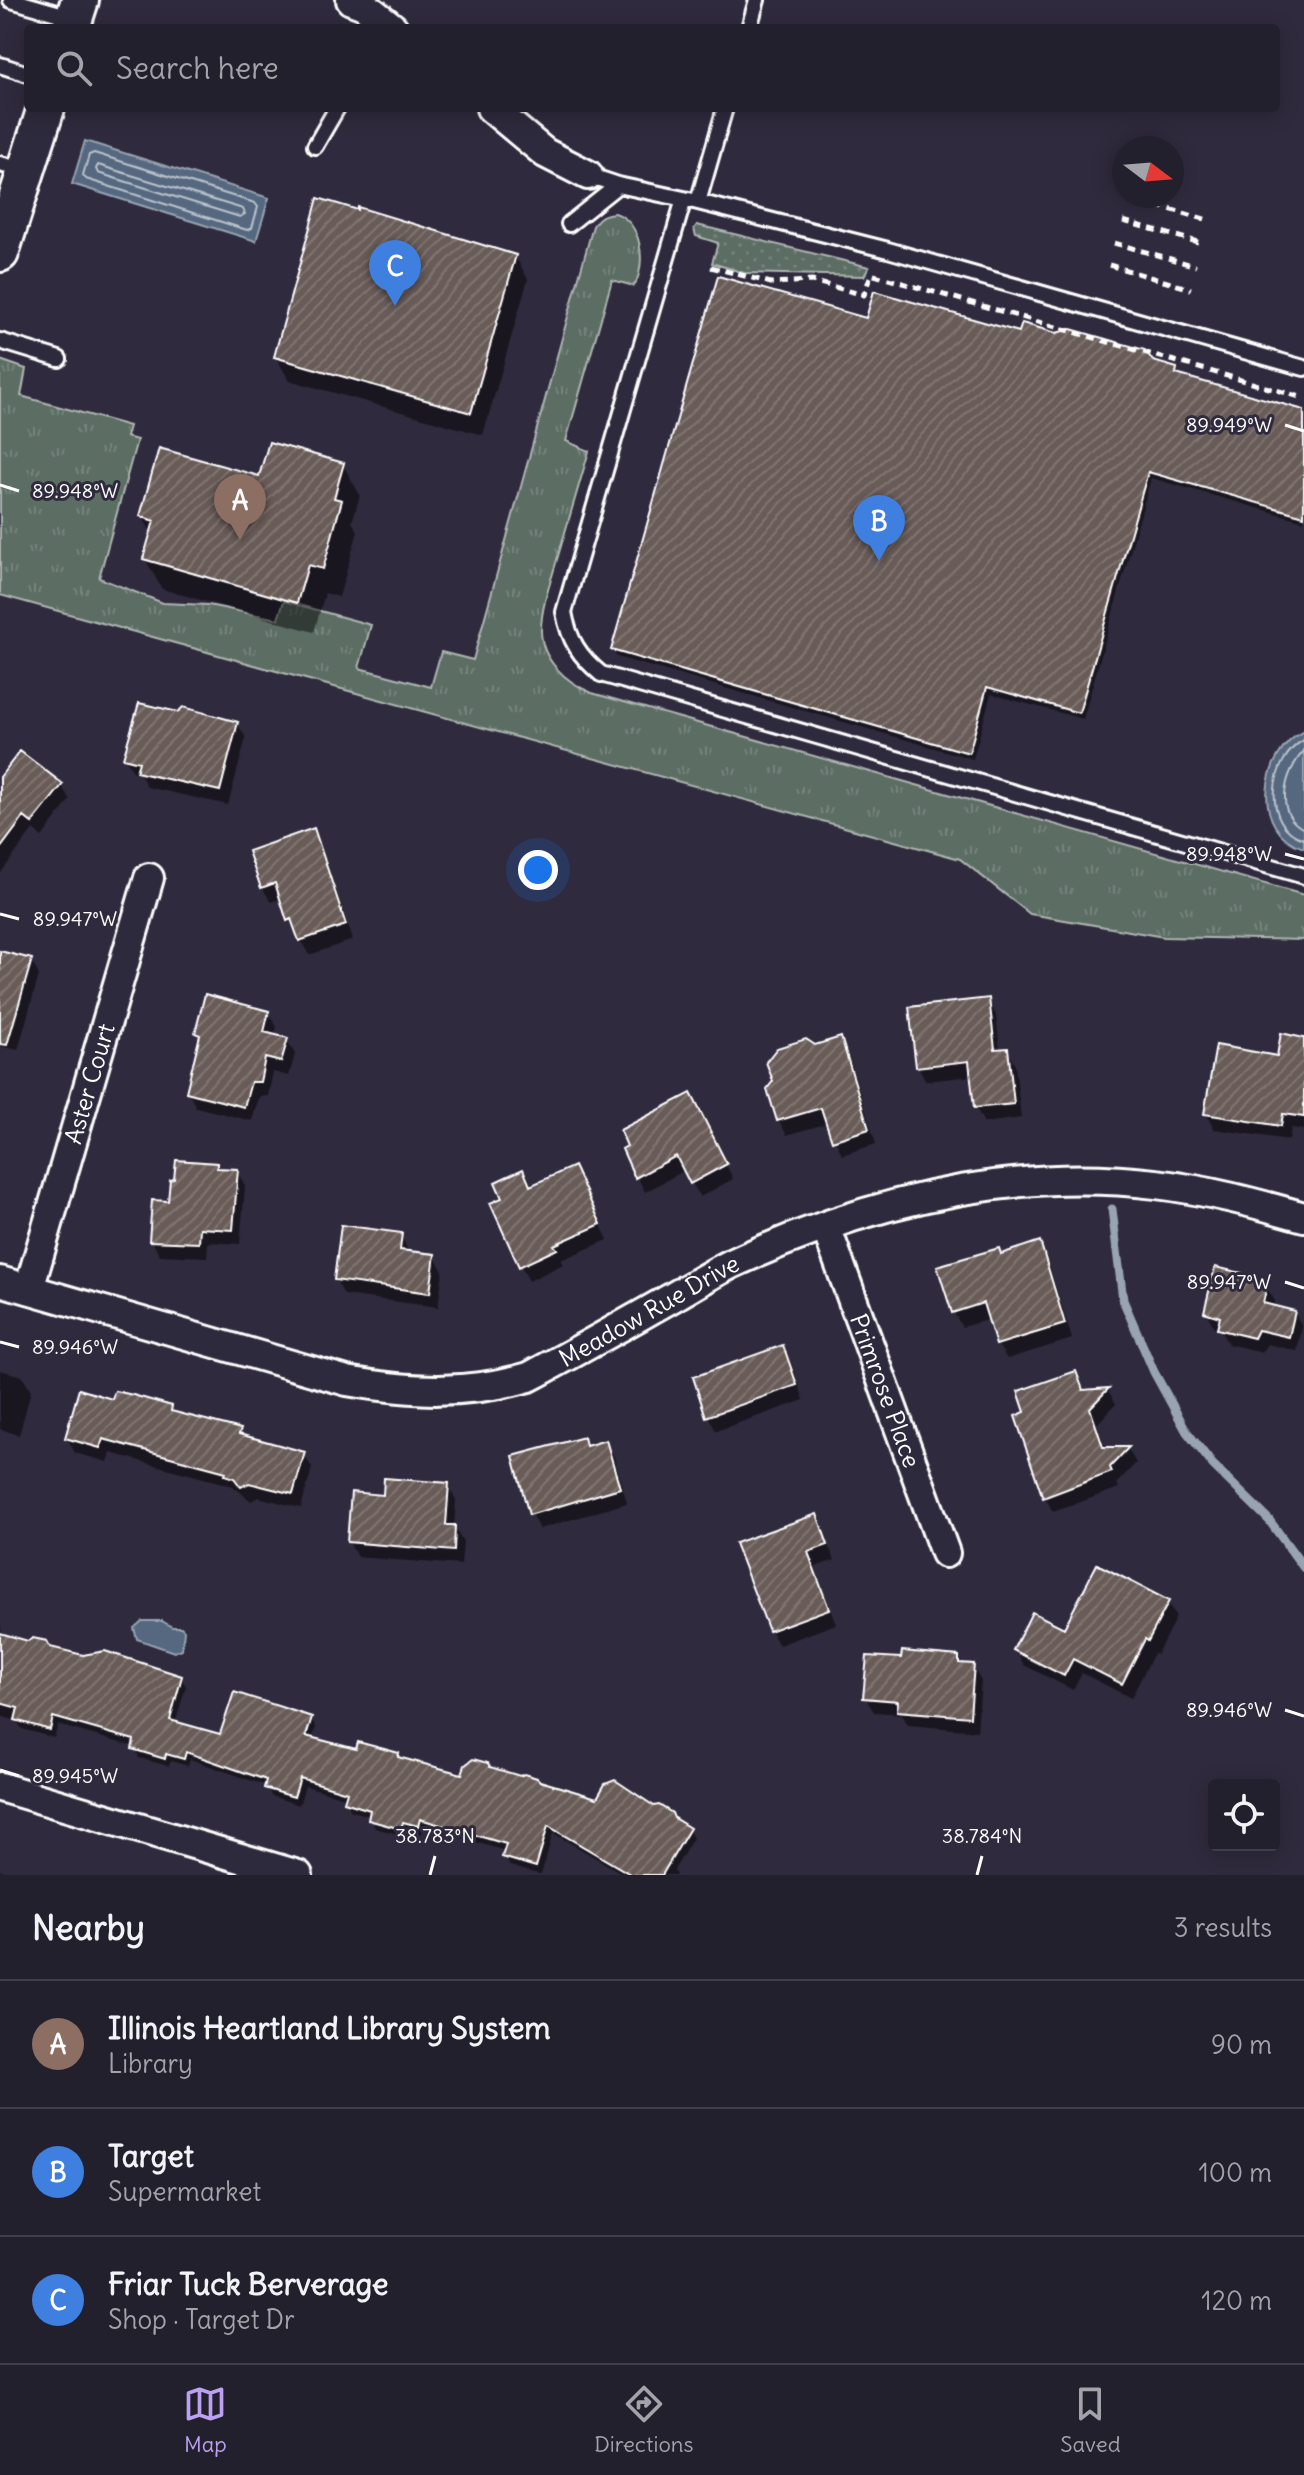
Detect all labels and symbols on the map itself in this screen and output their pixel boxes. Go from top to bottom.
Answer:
north arrow [1112,136,1184,208]
pin: C [369,240,421,306]
text: 89.949°W [1186,412,1272,437]
pin: A [214,474,266,540]
text: 89.948°W [32,478,118,503]
pin: B [853,495,905,561]
text: 89.948°W [1186,841,1272,866]
your location [518,850,558,890]
text: 89.947°W [33,906,117,931]
street label: Aster Court [57,1020,121,1147]
street label: Meadow Rue Drive [553,1247,744,1373]
text: 89.947°W [1187,1269,1271,1294]
street label: Primrose Place [844,1309,927,1471]
text: 89.946°W [32,1334,118,1359]
text: 89.946°W [1186,1697,1272,1722]
text: 89.945°W [32,1763,118,1788]
text: 38.783°N [395,1823,475,1848]
text: 38.784°N [942,1823,1022,1848]

